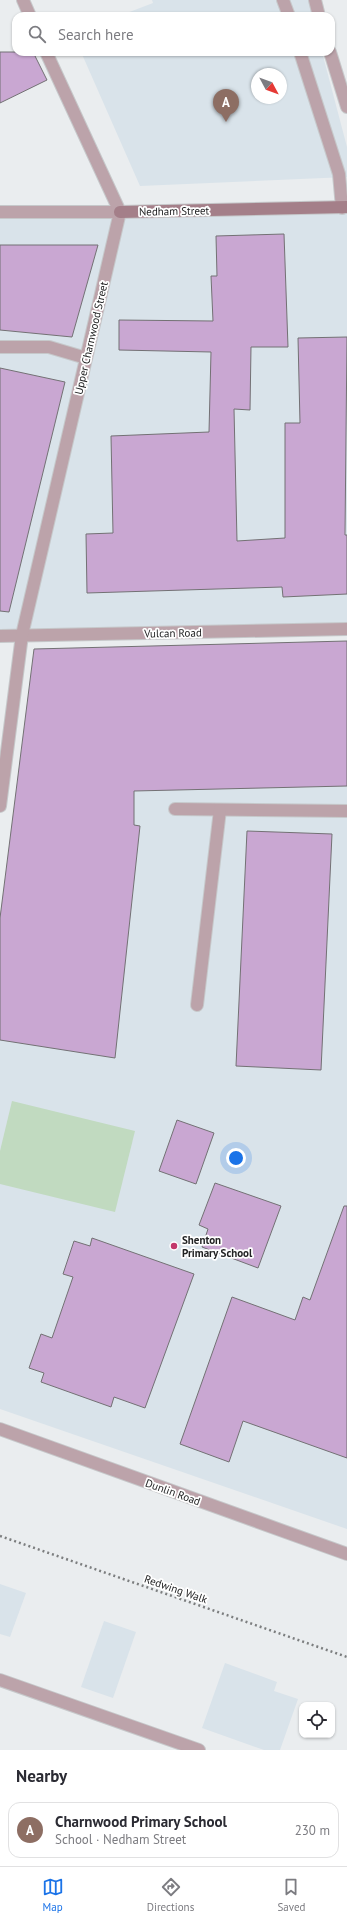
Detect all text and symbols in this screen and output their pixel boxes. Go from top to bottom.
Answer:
search box [12,12,335,56]
icon: search [26,23,48,45]
text: Search here [58,25,134,44]
north arrow [251,68,287,104]
pin: A [213,89,239,122]
street label: Nedham Street [139,203,210,219]
street label: Upper Charnwood Street [71,280,111,396]
street label: Vulcan Road [143,625,202,641]
your location [226,1148,246,1168]
place label: Shenton Primary School [182,1233,253,1260]
marker: Shenton Primary School [169,1241,179,1251]
street label: Dunlin Road [144,1476,203,1508]
street label: Redwing Walk [143,1572,210,1607]
map controls [299,1702,335,1738]
button: locate [299,1702,335,1738]
text: Nearby [16,1765,67,1787]
text: Charnwood Primary School [55,1812,227,1831]
text: A [26,1822,34,1839]
text: 230 m [295,1822,330,1839]
text: School · Nedham Street [55,1831,186,1848]
tab: Map [42,1876,64,1914]
tab: Directions [147,1876,194,1914]
tab: Saved [277,1876,305,1914]

